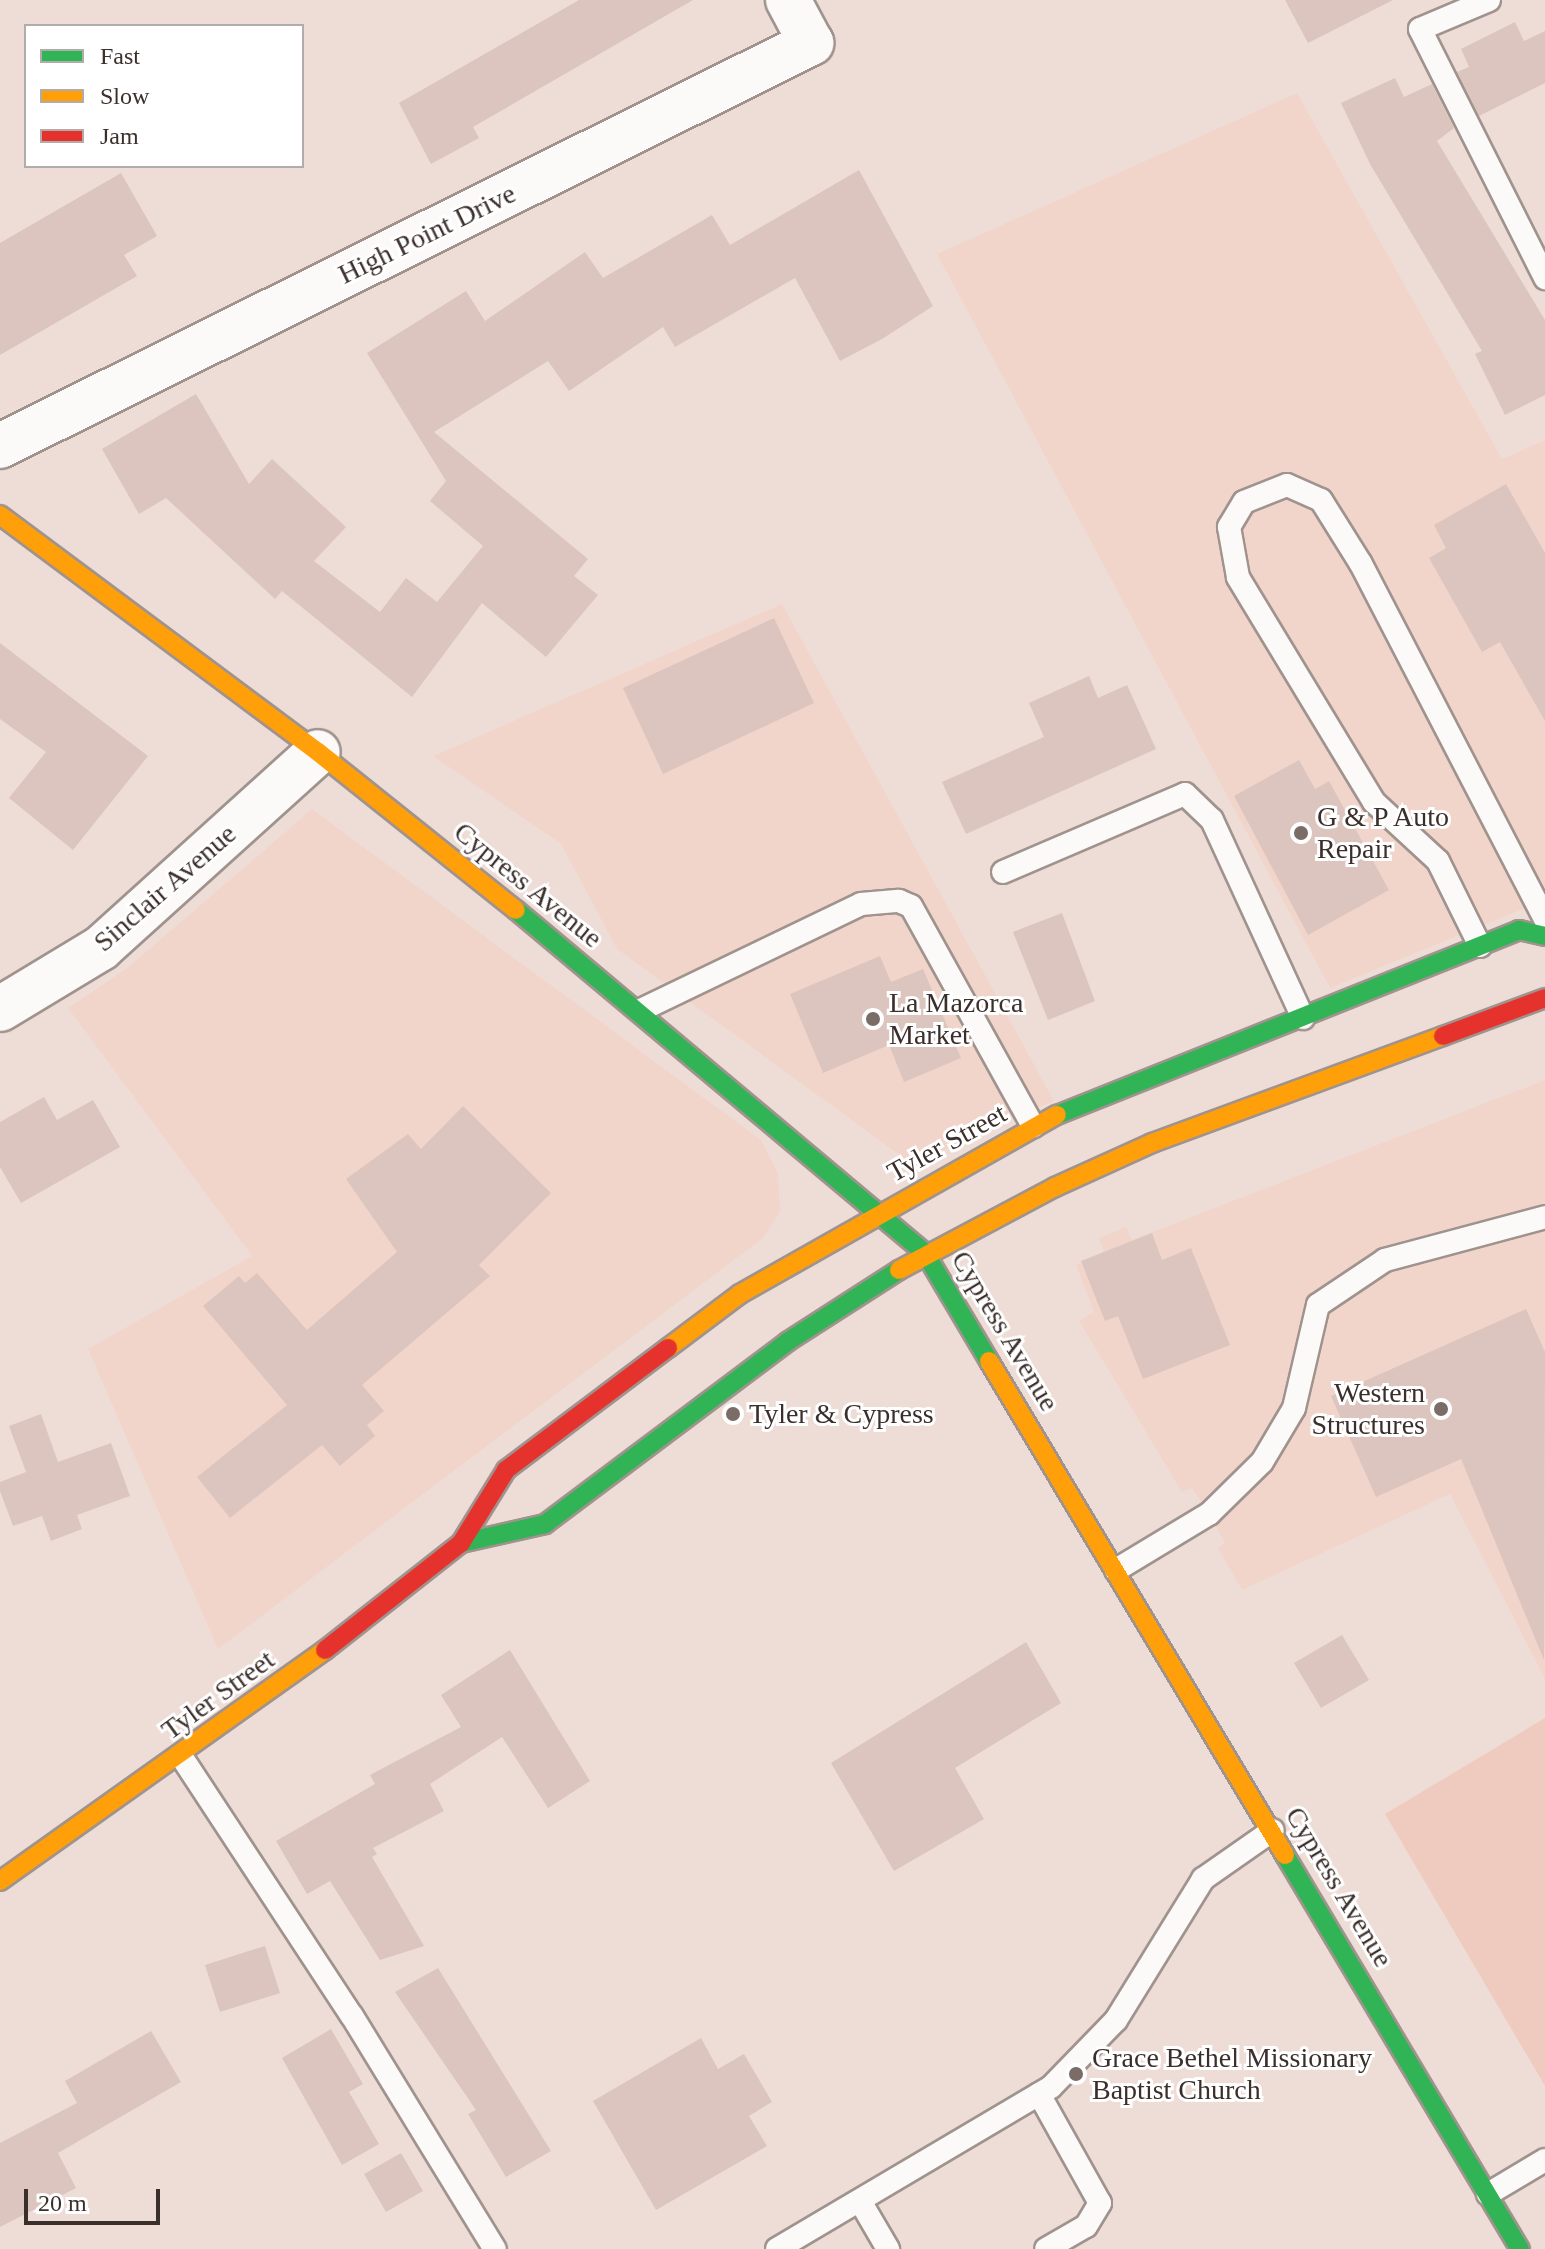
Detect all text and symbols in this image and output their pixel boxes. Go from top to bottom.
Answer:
legend [24,24,304,168]
text: Fast [100,43,140,69]
text: Slow [100,83,149,109]
text: Jam [100,123,139,149]
street label: High Point Drive [333,177,521,291]
place label: G & P Auto Repair [1317,800,1452,866]
street label: Cypress Avenue [447,815,609,955]
street label: Sinclair Avenue [86,817,244,959]
marker: G & P Auto Repair [1292,824,1310,842]
place label: La Mazorca Market [889,986,1023,1052]
marker: La Mazorca Market [864,1010,882,1028]
street label: Tyler Street [882,1097,1012,1189]
street label: Cypress Avenue [944,1244,1066,1418]
place label: Western Structures [1311,1376,1425,1442]
place label: Tyler & Cypress [749,1397,934,1431]
marker: Western Structures [1432,1400,1450,1418]
marker: Tyler & Cypress [724,1405,742,1423]
street label: Tyler Street [155,1643,281,1747]
street label: Cypress Avenue [1278,1800,1400,1974]
place label: Grace Bethel Missionary Baptist Church [1092,2041,1372,2107]
marker: Grace Bethel Missionary Baptist Church [1067,2065,1085,2083]
scale bar [28,2173,164,2223]
text: 20 m [38,2190,87,2216]

